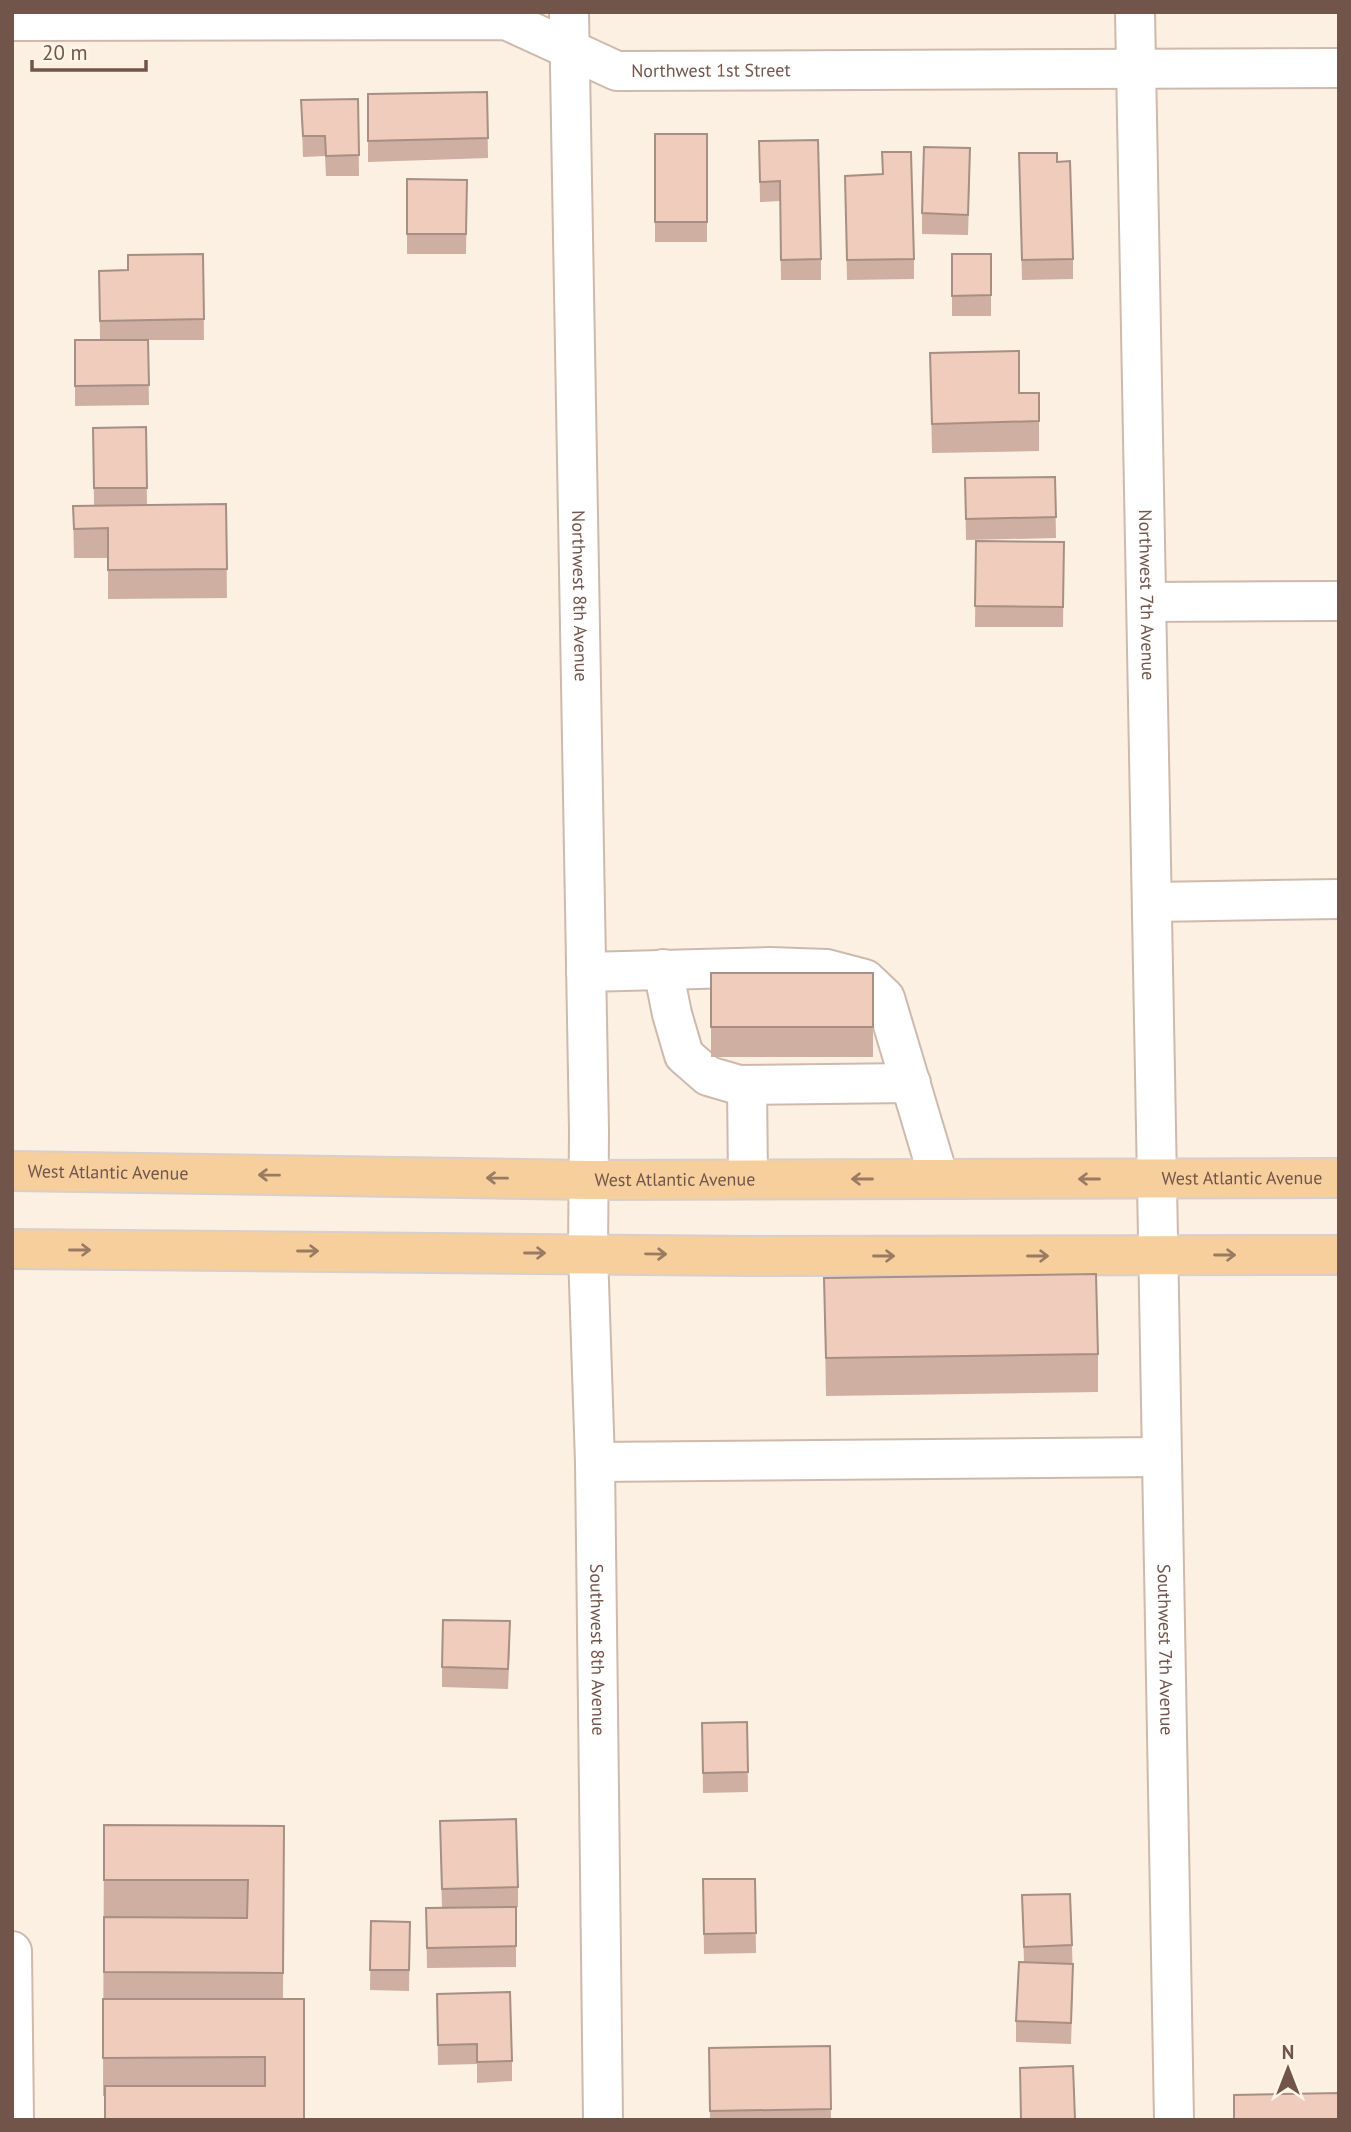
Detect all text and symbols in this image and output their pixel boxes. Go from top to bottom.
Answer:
scale bar [32,28,145,72]
text: 20 m [42,39,88,66]
street label: Northwest 1st Street [631,58,791,82]
street label: Northwest 7th Avenue [1134,509,1160,681]
street label: Northwest 8th Avenue [567,510,593,682]
street label: West Atlantic Avenue [27,1159,189,1185]
street label: West Atlantic Avenue [1161,1166,1322,1189]
one-way arrow [258,1168,281,1182]
street label: West Atlantic Avenue [594,1168,755,1191]
one-way arrow [485,1171,508,1185]
one-way arrow [851,1172,874,1186]
one-way arrow [1078,1172,1101,1186]
one-way arrow [69,1243,92,1257]
one-way arrow [296,1245,319,1258]
one-way arrow [524,1246,547,1260]
one-way arrow [645,1248,668,1261]
one-way arrow [1214,1248,1237,1262]
one-way arrow [872,1249,895,1263]
one-way arrow [1026,1249,1049,1263]
street label: Southwest 8th Avenue [585,1564,610,1736]
street label: Southwest 7th Avenue [1153,1564,1179,1736]
north arrow [1253,2034,1323,2104]
text: N [1282,2040,1294,2064]

